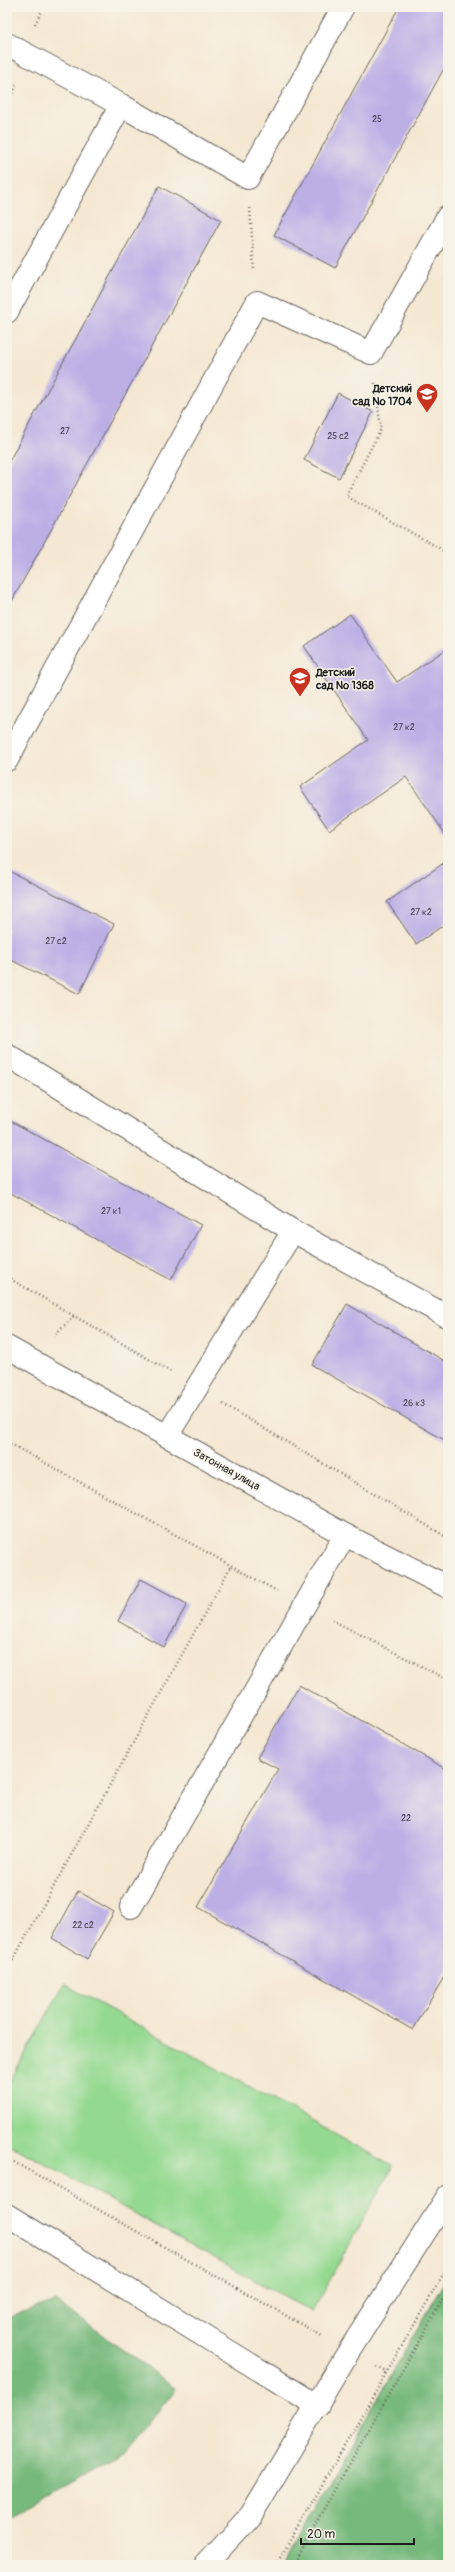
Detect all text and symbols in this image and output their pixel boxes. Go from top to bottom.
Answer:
house number: 25 [372,114,382,125]
school or university icon: Детский сад № 1704 [414,381,440,414]
place label: Детский сад № 1704 [352,382,413,408]
house number: 27 [60,426,70,437]
house number: 25 с2 [327,431,349,442]
school or university icon: Детский сад № 1368 [287,665,313,698]
place label: Детский сад № 1368 [315,666,374,692]
house number: 27 к2 [393,722,415,733]
house number: 27 к2 [410,907,432,918]
house number: 27 с2 [45,936,67,947]
house number: 27 к1 [101,1206,121,1217]
house number: 26 к3 [403,1398,425,1409]
street label: Затонная улица [191,1446,262,1493]
house number: 22 [401,1813,411,1824]
house number: 22 с2 [72,1920,94,1931]
scale bar [301,2520,414,2546]
text: 20 m [307,2527,336,2542]

